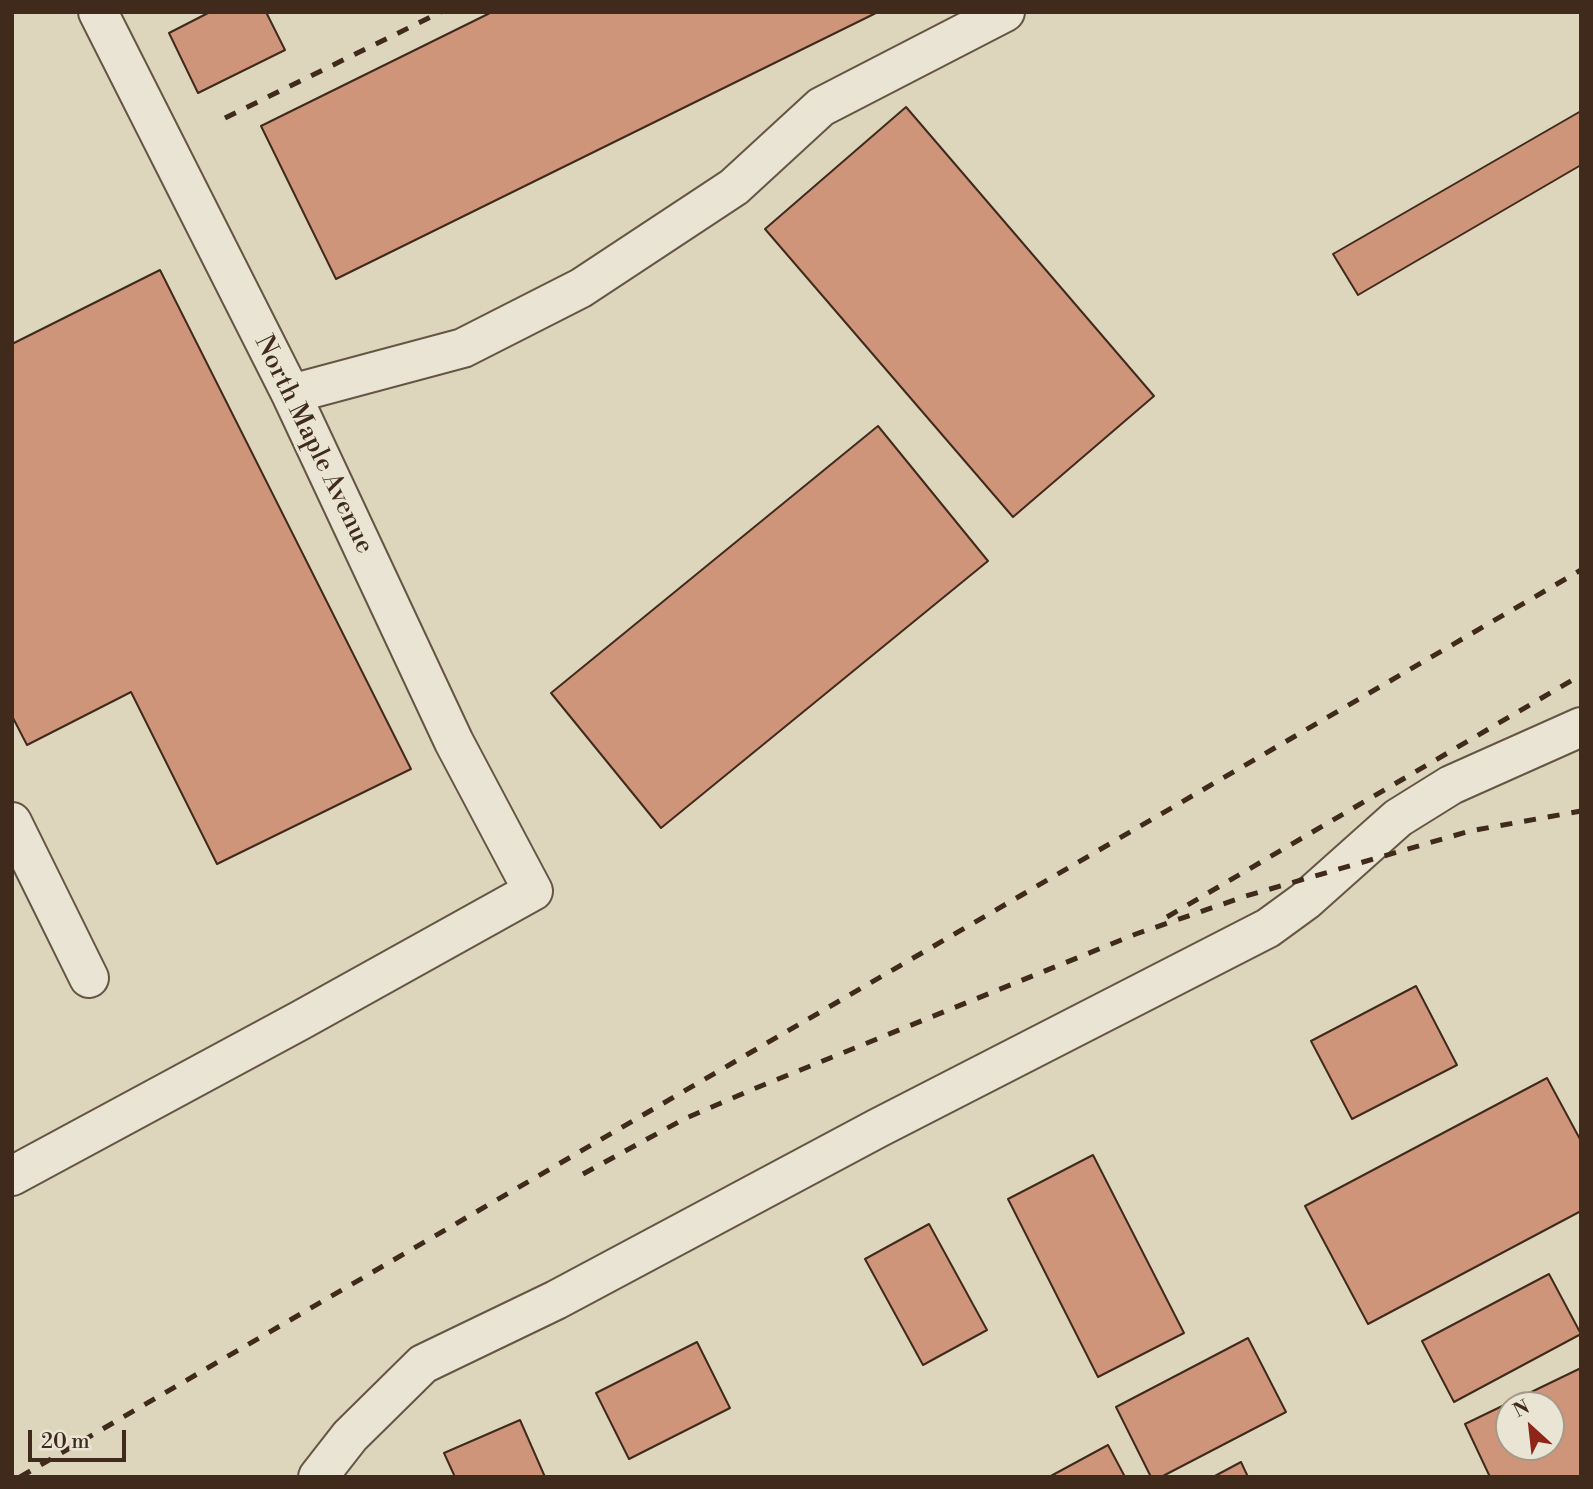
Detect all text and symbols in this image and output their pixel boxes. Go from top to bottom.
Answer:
street label: North Maple Avenue [247,331,379,559]
north arrow [1495,1391,1565,1461]
text: N [1509,1395,1534,1423]
scale bar [32,1416,130,1460]
text: 20 m [41,1429,90,1455]

